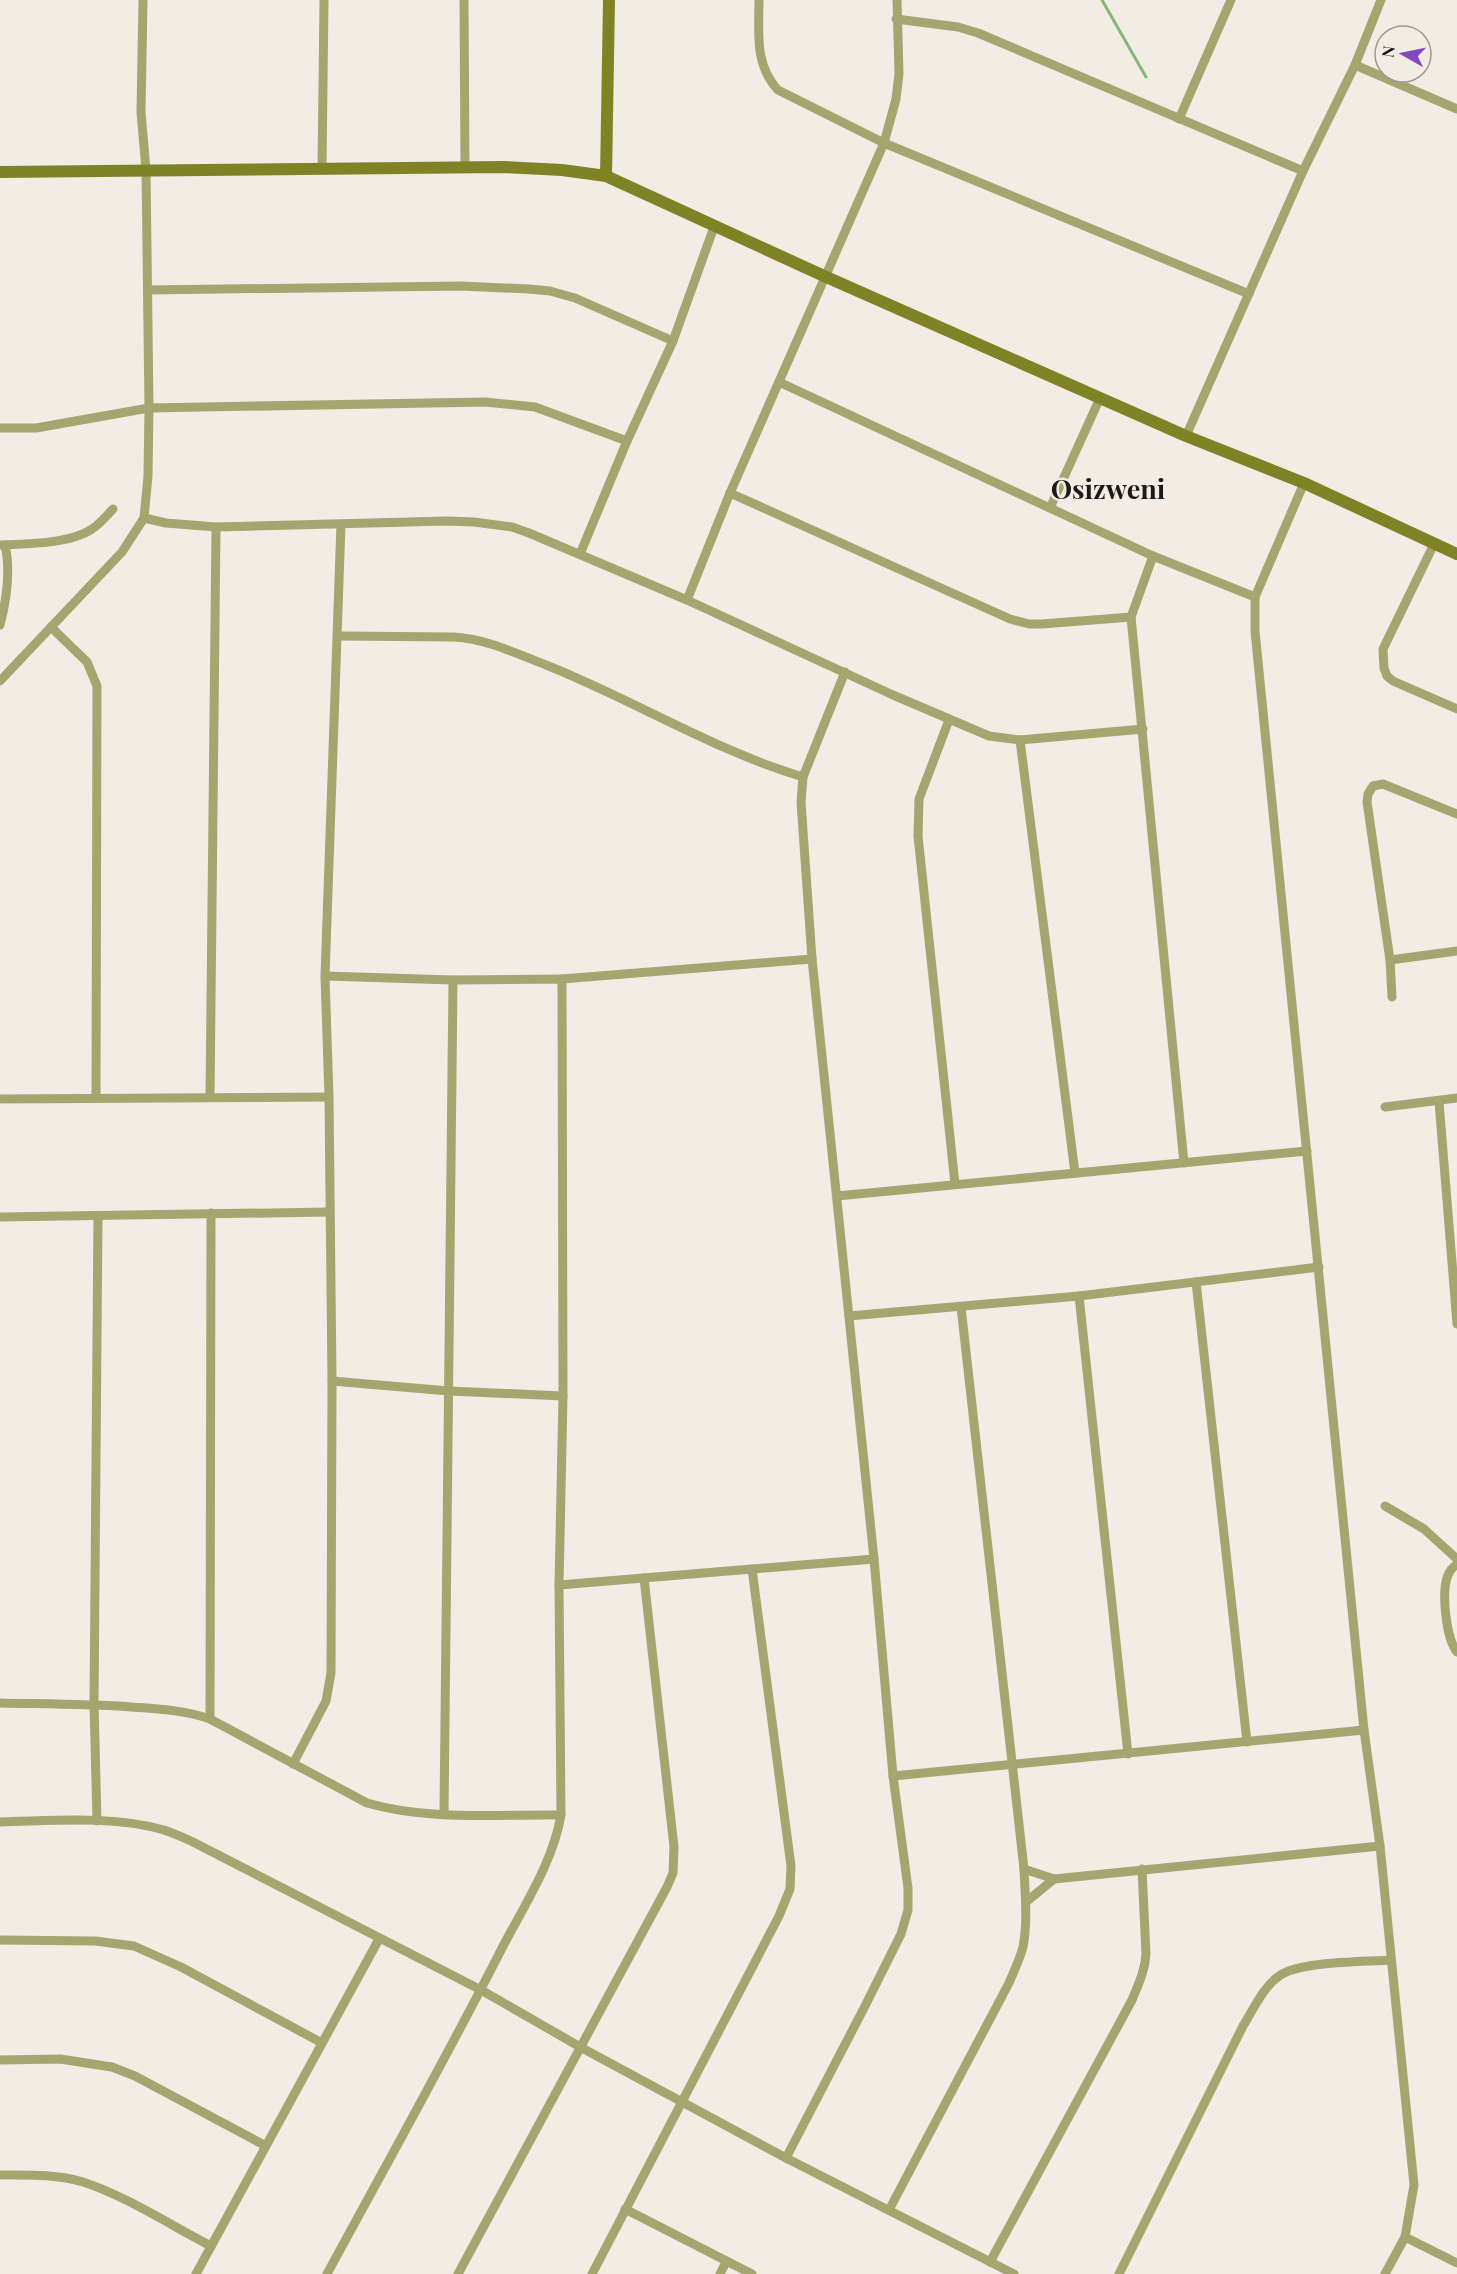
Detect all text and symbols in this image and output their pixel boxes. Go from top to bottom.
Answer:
north arrow [1373,24,1433,84]
text: N [1376,44,1399,59]
district label: Osizweni [1051,470,1165,506]

